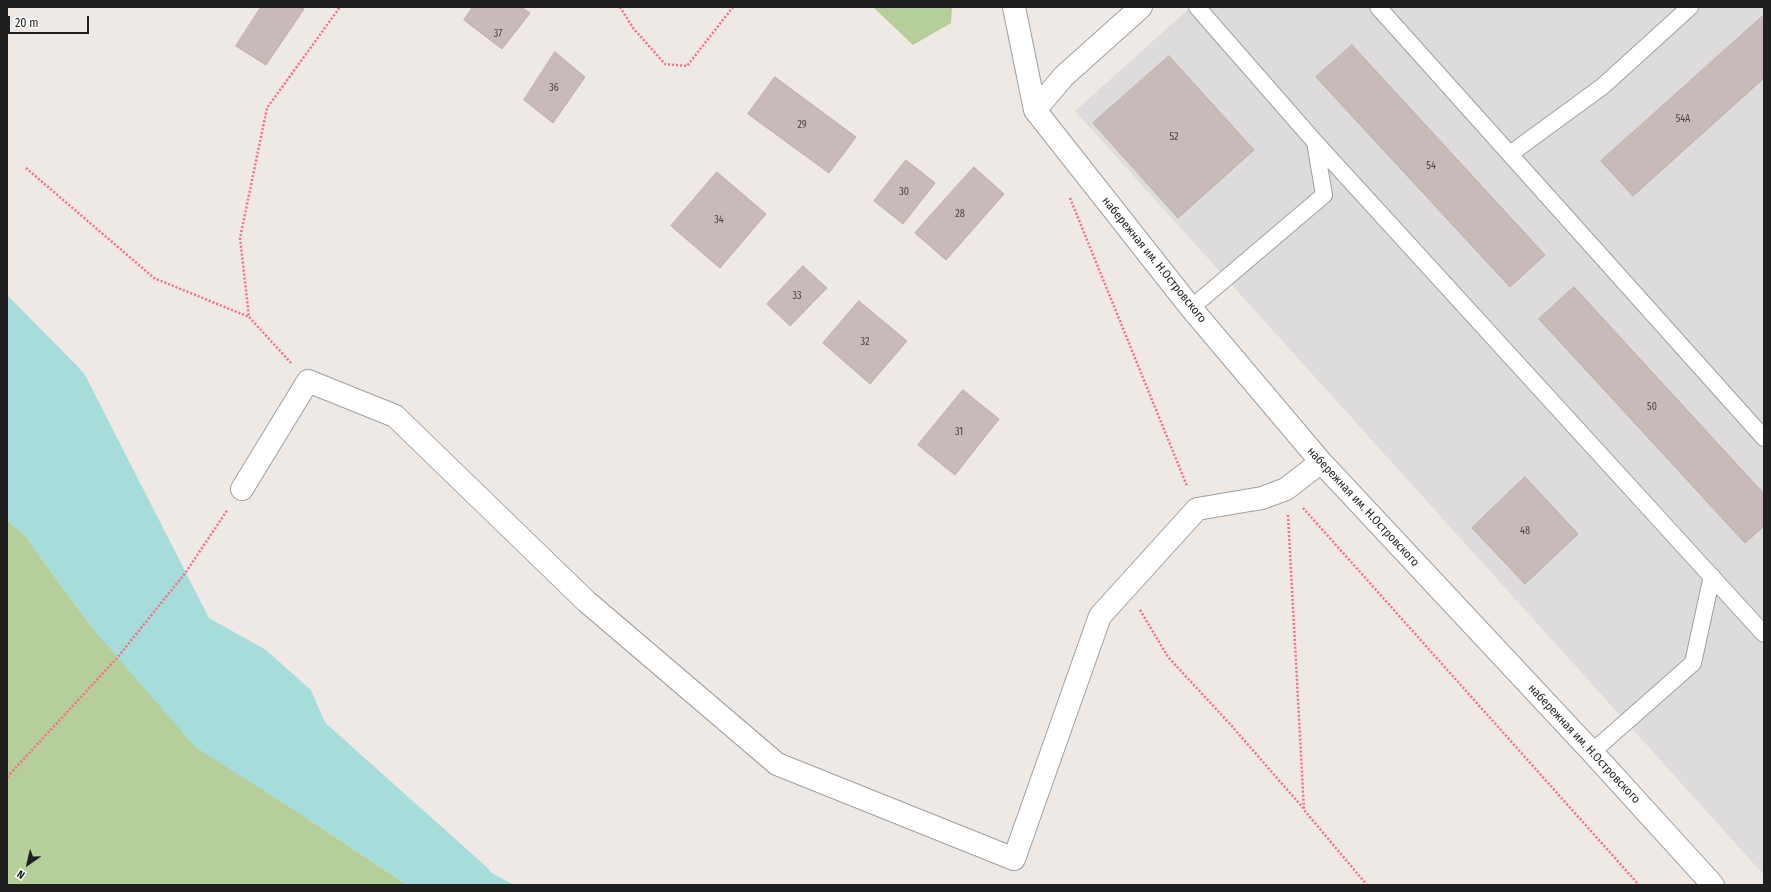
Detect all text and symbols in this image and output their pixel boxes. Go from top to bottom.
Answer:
scale bar [10,8,91,34]
text: 20 m [15,16,39,30]
house number: 37 [494,28,502,40]
house number: 36 [549,82,559,94]
house number: 54А [1676,113,1690,125]
house number: 29 [797,119,807,131]
house number: 52 [1170,131,1178,143]
house number: 54 [1426,160,1436,172]
house number: 30 [899,186,909,198]
street label: набережная им. Н.Островского [1099,194,1209,326]
house number: 28 [955,208,965,220]
house number: 34 [714,214,724,226]
house number: 33 [792,290,802,302]
house number: 32 [861,336,869,348]
house number: 50 [1647,401,1657,413]
house number: 31 [955,426,963,438]
street label: набережная им. Н.Островского [1304,444,1422,570]
house number: 48 [1520,525,1530,537]
street label: набережная им. Н.Островского [1525,681,1643,807]
north arrow [8,844,48,884]
text: N [15,867,27,882]

